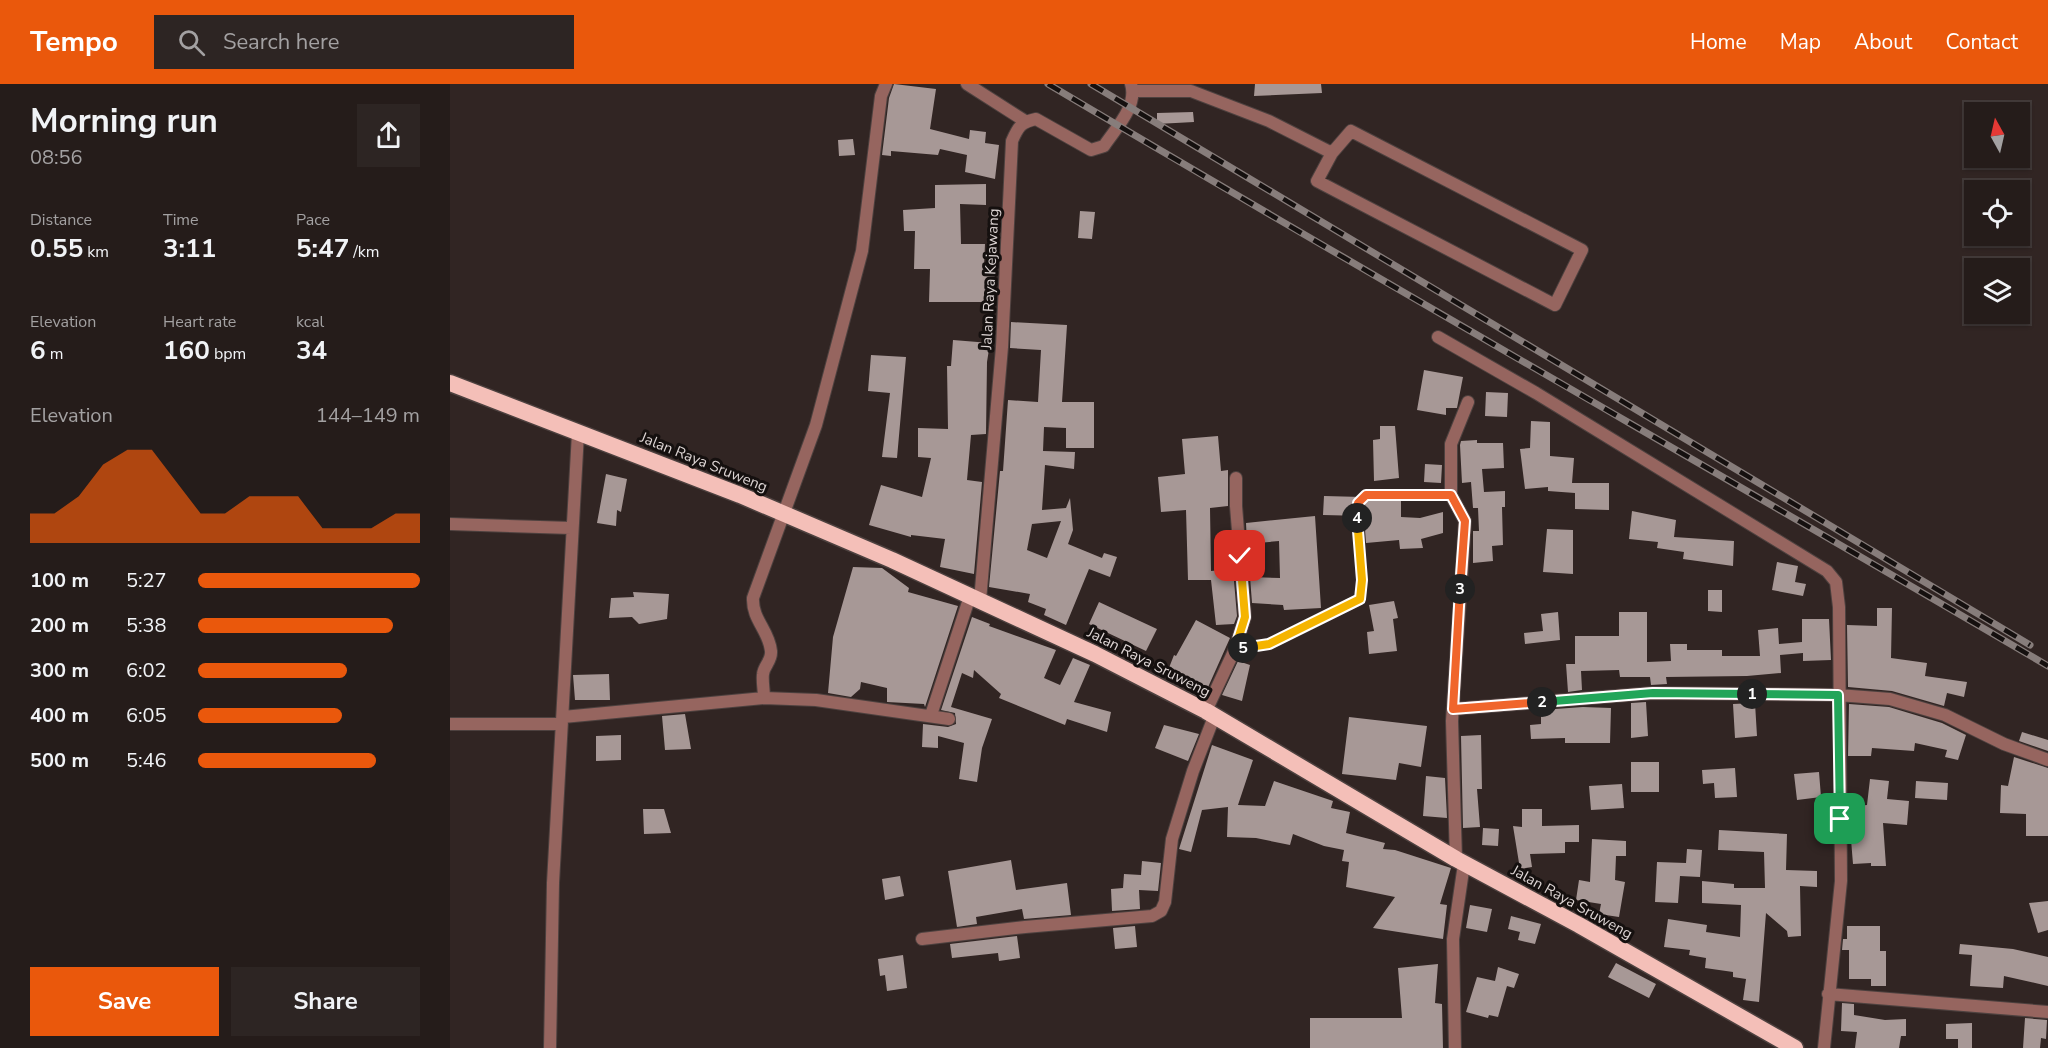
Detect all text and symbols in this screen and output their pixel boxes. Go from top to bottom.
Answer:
search box [154,15,574,69]
text: Tempo [30,23,118,61]
icon: search [175,26,208,59]
text: Search here [223,27,339,57]
text: Home [1690,28,1747,56]
text: Map [1780,28,1821,56]
text: About [1854,28,1912,56]
text: Contact [1945,28,2018,56]
text: Morning run [30,99,218,144]
north arrow [1964,102,2030,168]
map controls [1964,102,2030,324]
button: share [357,104,420,167]
text: 08:56 [30,144,83,171]
button: locate [1964,180,2030,246]
street label: Jalan Raya Kejawang [976,208,1004,351]
text: Distance [30,209,92,231]
text: Time [163,209,199,231]
text: Pace [296,209,330,231]
text: 0.55 [30,231,83,266]
text: 3:11 [163,231,216,266]
text: 5:47 [296,231,349,266]
text: km [83,241,109,263]
text: /km [349,241,380,263]
button: layers [1964,258,2030,324]
text: Elevation [30,311,96,333]
text: Heart rate [163,311,236,333]
text: kcal [296,311,324,333]
text: 6 [30,333,46,368]
text: 160 [163,333,210,368]
text: 34 [296,333,327,368]
text: m [46,343,63,365]
text: bpm [210,343,246,365]
text: Elevation [30,402,113,429]
text: 144–149 m [316,402,420,429]
street label: Jalan Raya Sruweng [636,427,771,497]
pin: 4 [1342,503,1372,533]
text: 4 [1352,507,1362,529]
pin [1214,530,1265,581]
icon: check [1223,539,1256,572]
text: 100 m [30,567,89,594]
text: 5:27 [126,567,167,594]
pin: 3 [1445,574,1475,604]
text: 3 [1455,578,1465,600]
text: 200 m [30,612,89,639]
text: 5:38 [126,612,167,639]
street label: Jalan Raya Sruweng [1083,622,1214,702]
pin: 5 [1228,633,1258,663]
text: 5 [1238,637,1248,659]
text: 300 m [30,657,89,684]
text: 6:02 [126,657,167,684]
pin: 1 [1737,679,1767,709]
text: 1 [1747,683,1757,705]
pin: 2 [1527,687,1557,717]
text: 2 [1537,691,1547,713]
text: 400 m [30,702,89,729]
text: 6:05 [126,702,167,729]
text: 500 m [30,747,89,774]
text: 5:46 [126,747,167,774]
pin [1814,793,1865,844]
icon: arrive [1823,802,1856,835]
street label: Jalan Raya Sruweng [1507,860,1636,944]
button: Save [30,967,219,1036]
button: Share [231,967,420,1036]

